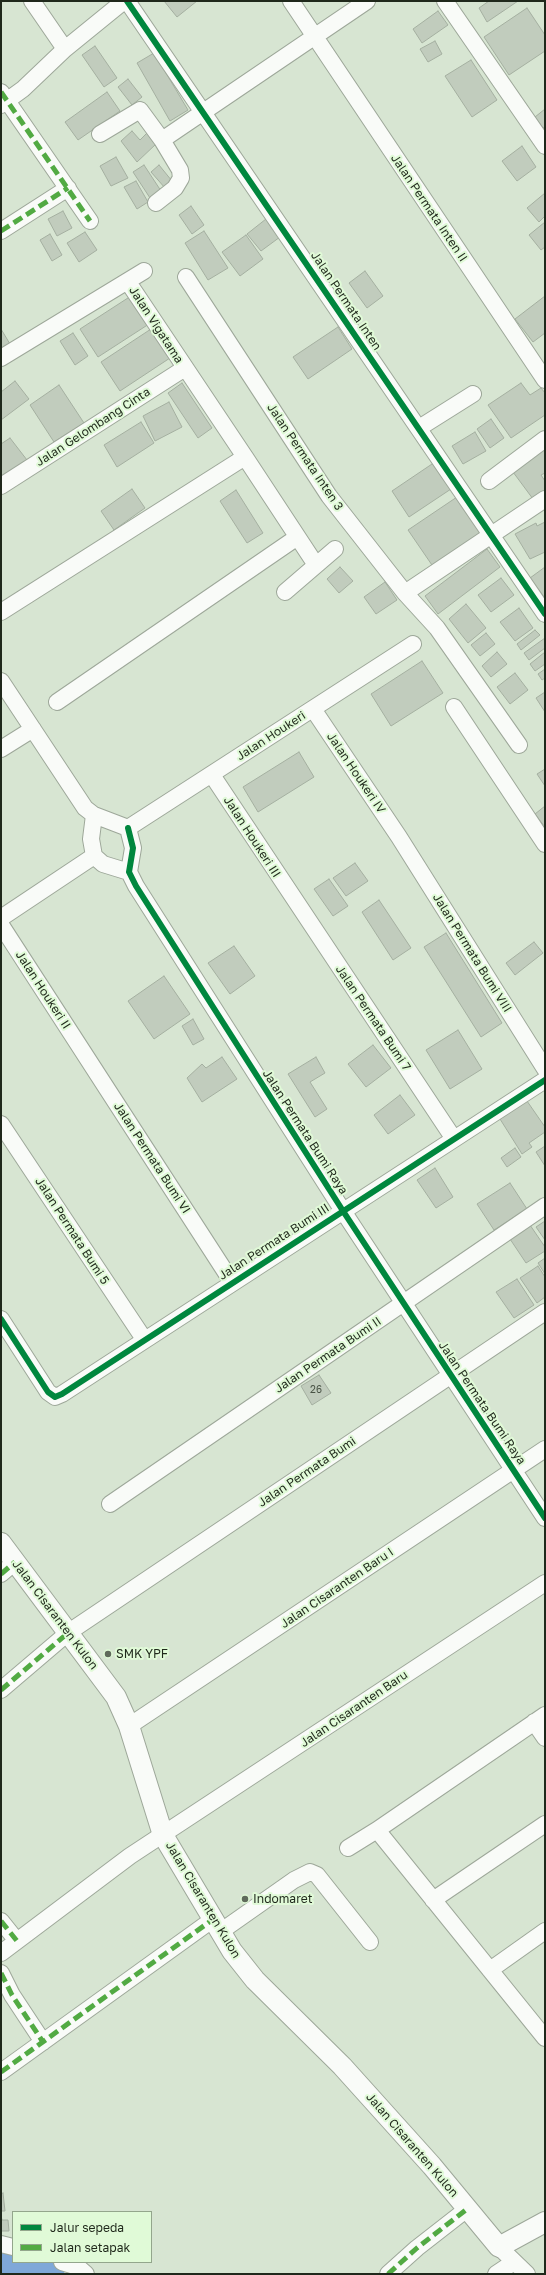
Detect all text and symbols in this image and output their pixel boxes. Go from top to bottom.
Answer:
street label: Jalan Permata Inten II [388,152,470,264]
street label: Jalan Permata Inten [308,249,384,353]
street label: Jalan Vigatama [126,284,186,366]
street label: Jalan Gelombang Cinta [33,385,153,469]
street label: Jalan Permata Inten 3 [264,401,346,513]
street label: Jalan Houkeri [234,708,308,764]
street label: Jalan Houkeri IV [324,730,388,816]
street label: Jalan Houkeri III [220,794,284,880]
street label: Jalan Permata Bumi VIII [430,891,514,1015]
street label: Jalan Houkeri II [12,948,74,1032]
street label: Jalan Permata Bumi 7 [332,963,414,1073]
street label: Jalan Permata Bumi Raya [259,1067,351,1197]
street label: Jalan Permata Bumi VI [111,1100,193,1216]
street label: Jalan Permata Bumi 5 [32,1175,112,1287]
street label: Jalan Permata Bumi III [216,1201,332,1283]
street label: Jalan Permata Bumi II [272,1314,384,1396]
street label: Jalan Permata Bumi Raya [435,1339,529,1467]
house number: 26 [310,1384,322,1396]
street label: Jalan Permata Bumi [255,1434,359,1510]
street label: Jalan Cisaranten Baru I [278,1545,396,1631]
street label: Jalan Cisaranten Kulon [9,1557,101,1673]
place label: SMK YPF [116,1647,168,1661]
marker: SMK YPF [103,1649,113,1659]
street label: Jalan Cisaranten Baru [298,1668,410,1750]
street label: Jalan Cisaranten Kulon [163,1839,243,1961]
place label: Indomaret [253,1892,312,1906]
marker: Indomaret [240,1894,250,1904]
street label: Jalan Cisaranten Kulon [363,2090,461,2200]
legend [12,2211,152,2263]
text: Jalur sepeda [50,2220,124,2235]
text: Jalan setapak [50,2240,130,2255]

